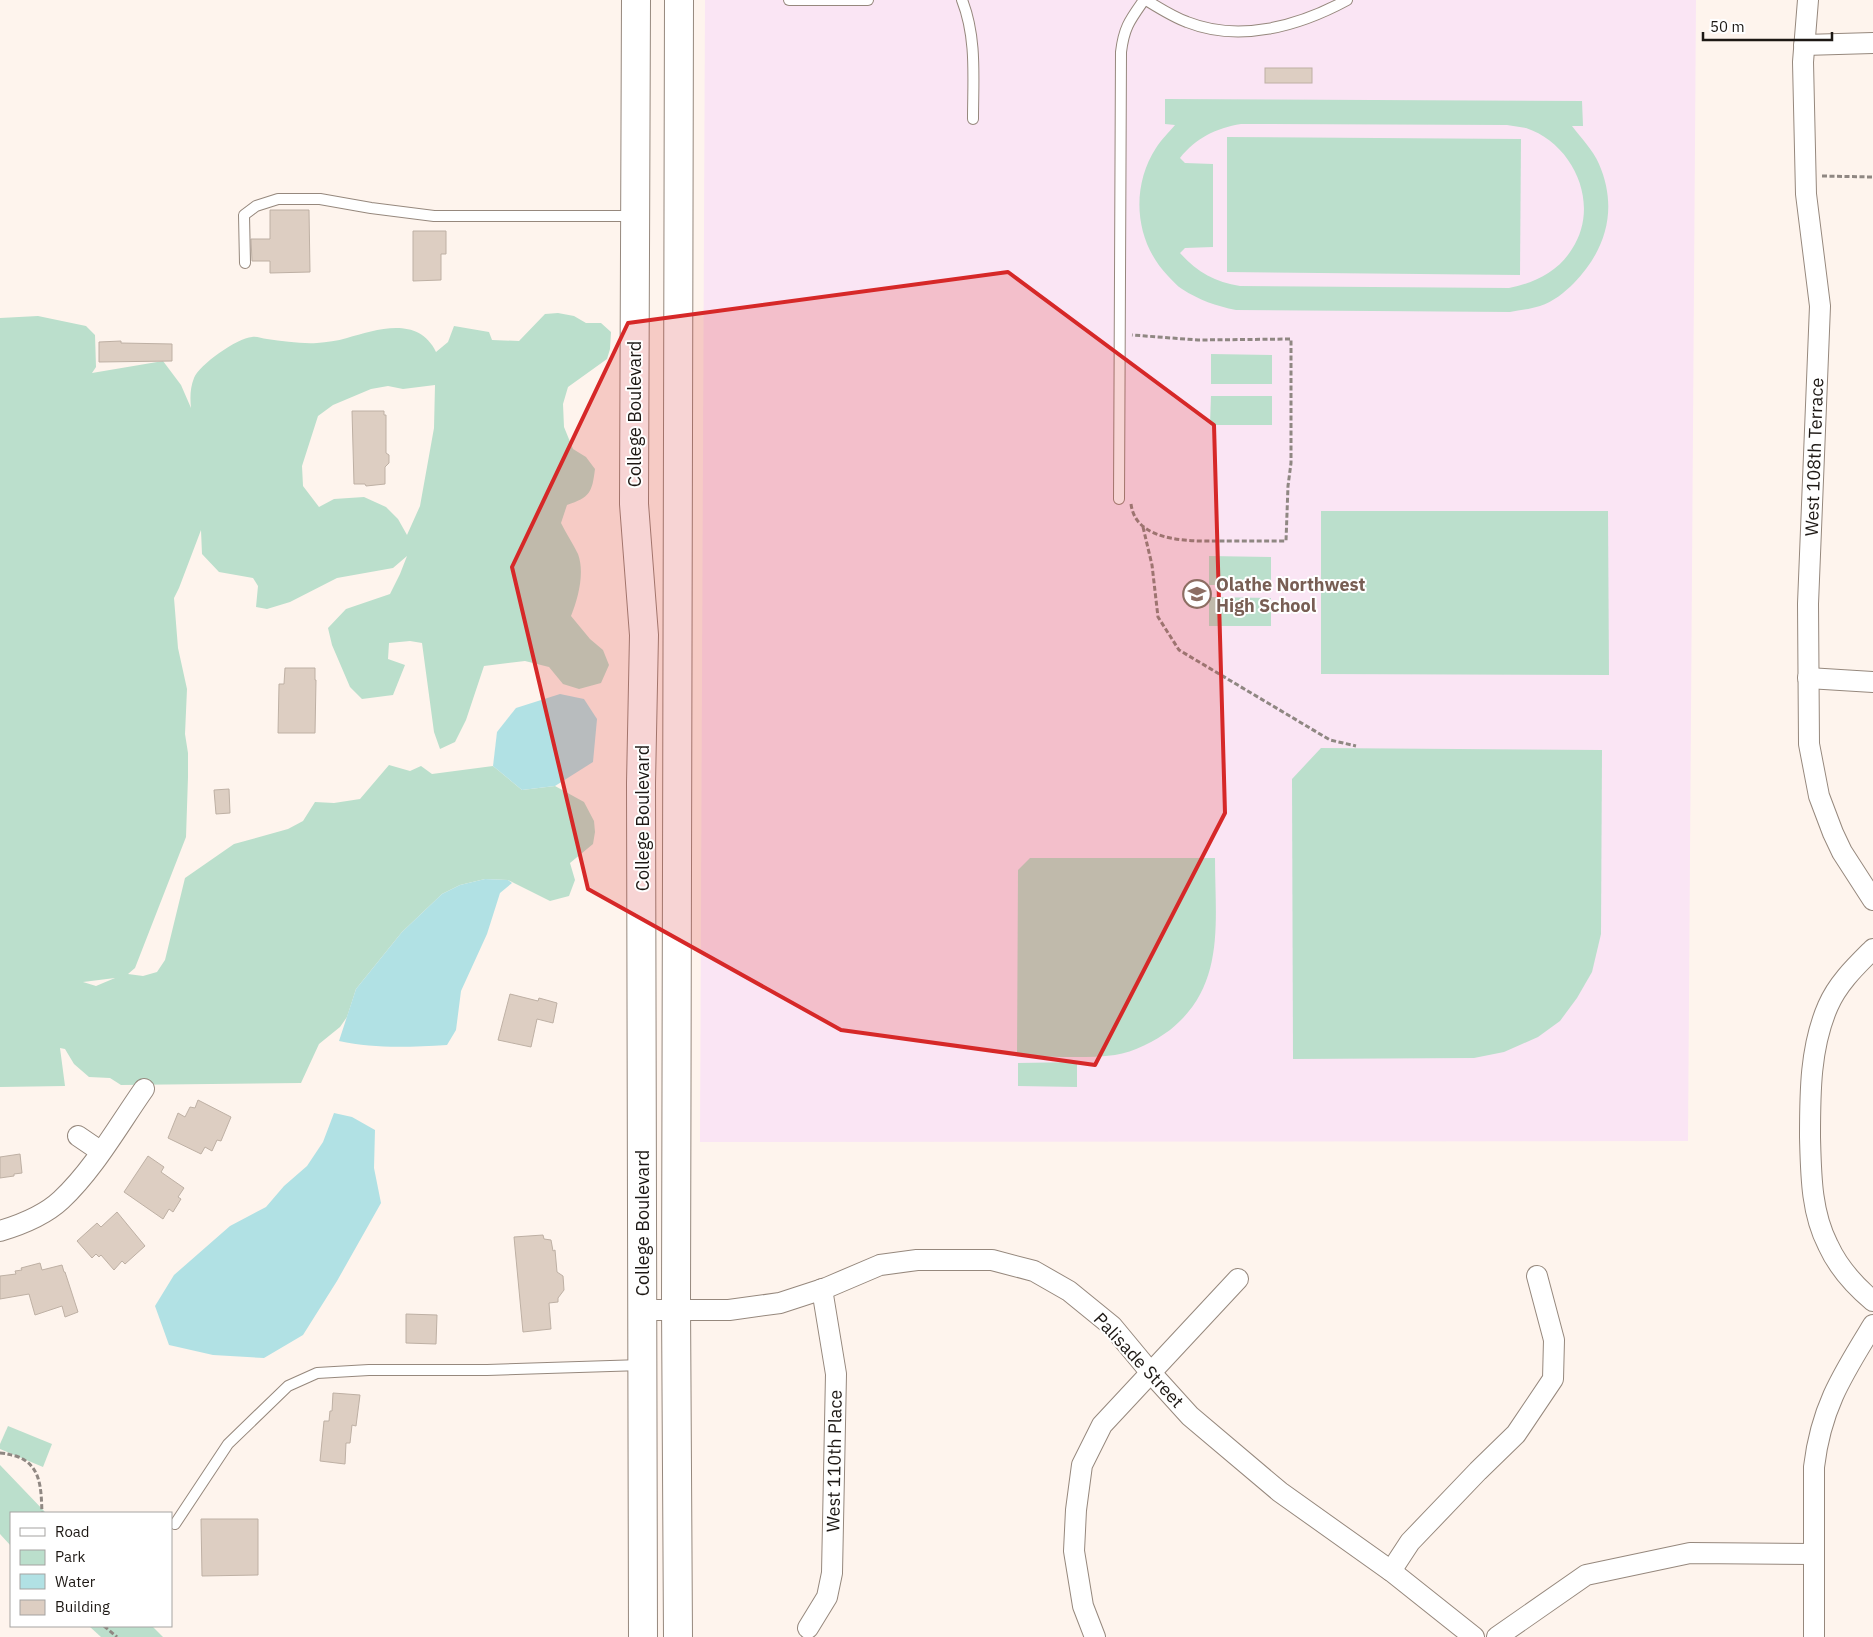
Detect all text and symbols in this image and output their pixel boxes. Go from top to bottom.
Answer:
scale bar [1703,10,1832,42]
text: 50 m [1710,17,1745,36]
street label: College Boulevard [623,341,646,487]
street label: West 108th Terrace [1800,377,1828,537]
place label: Olathe Northwest High School [1216,573,1365,617]
school or university icon: Olathe Northwest High School [1182,579,1212,609]
street label: College Boulevard [631,745,654,891]
street label: College Boulevard [631,1150,654,1296]
street label: Palisade Street [1089,1308,1189,1412]
street label: West 110th Place [821,1390,847,1532]
legend [10,1512,172,1627]
text: Road [55,1522,90,1541]
text: Park [55,1547,85,1566]
text: Water [55,1572,96,1591]
text: Building [55,1597,110,1616]

